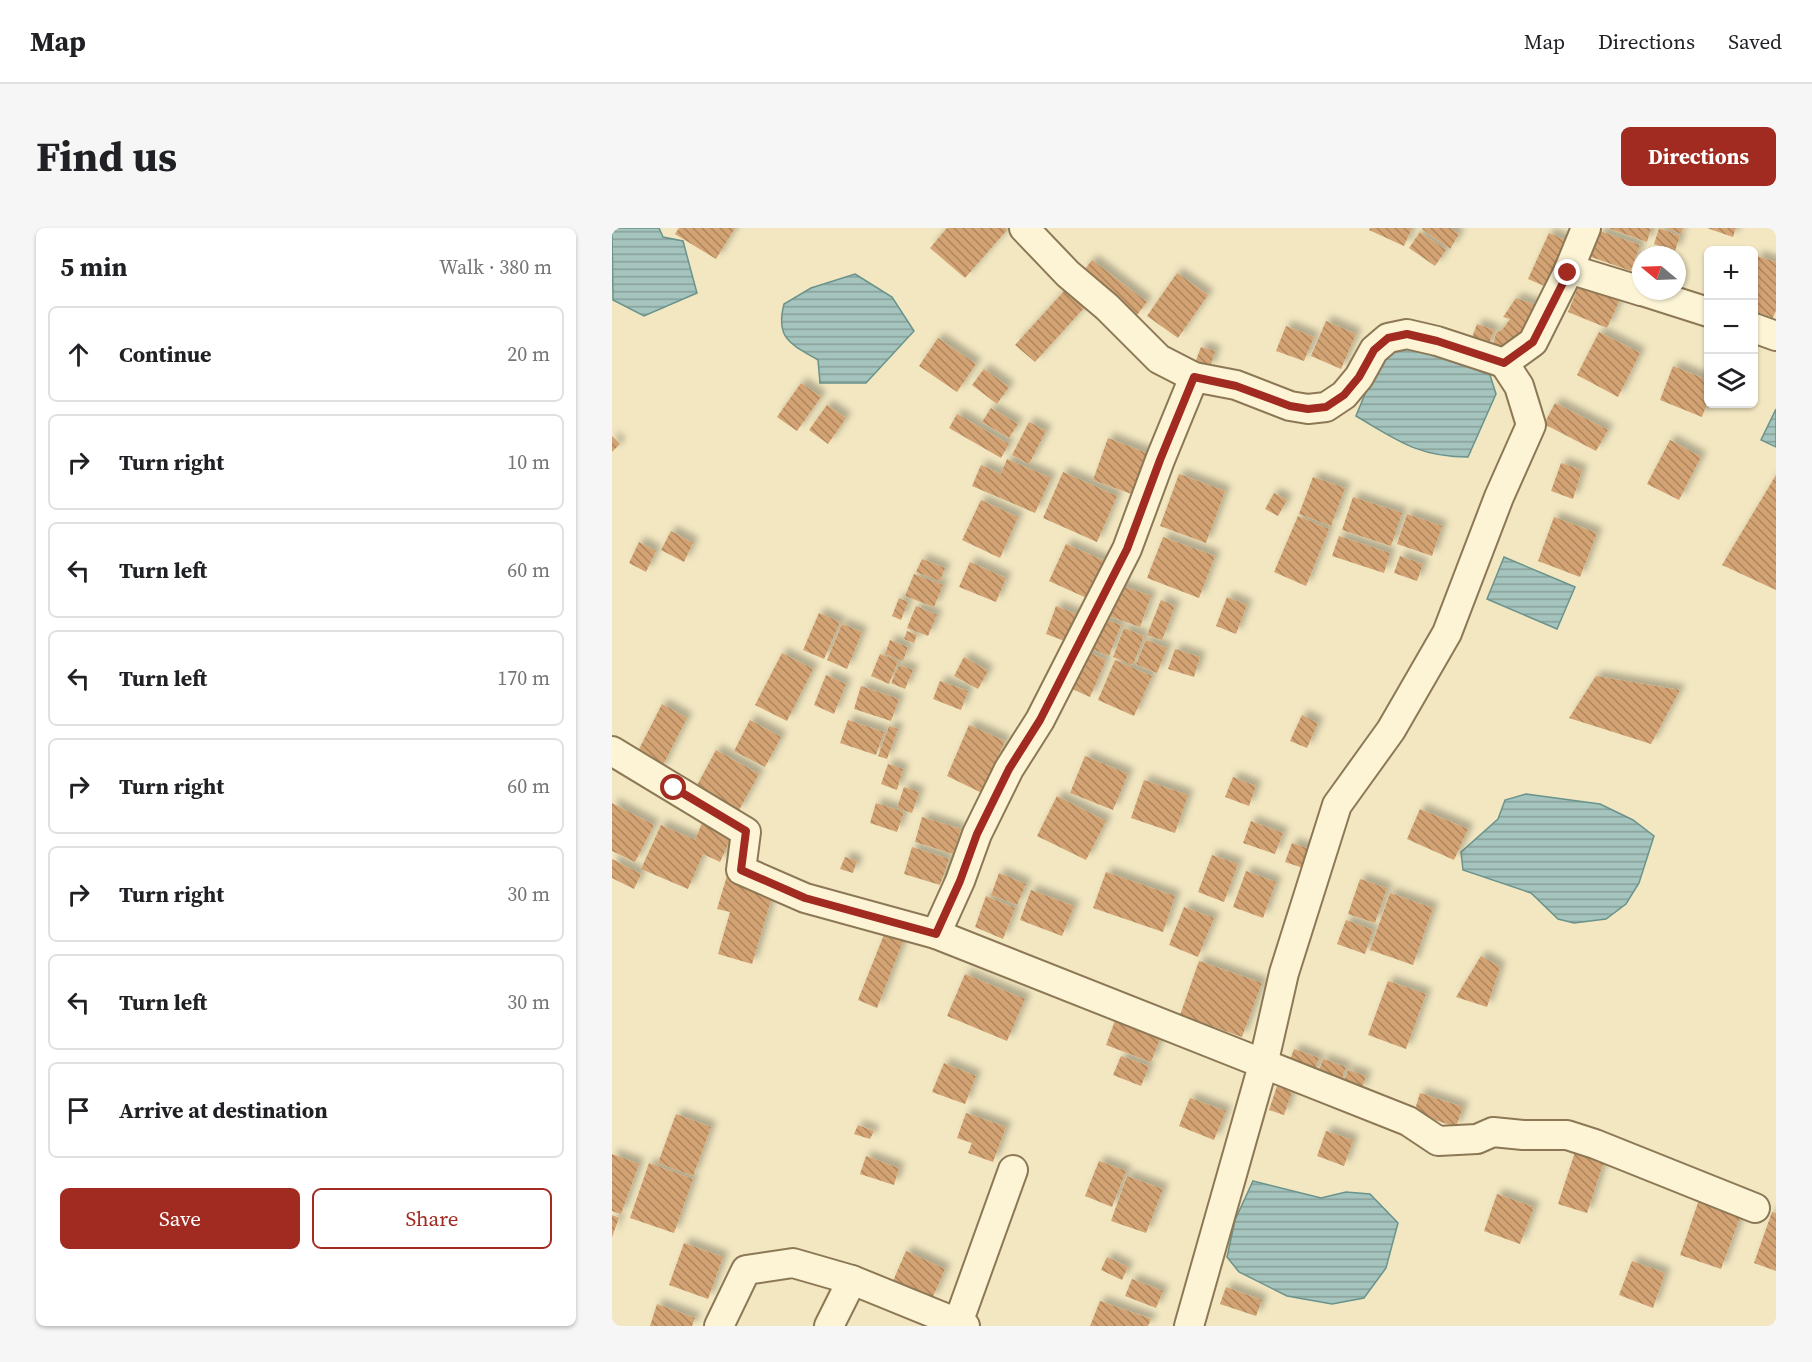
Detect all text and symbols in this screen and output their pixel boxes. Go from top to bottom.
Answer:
text: Map [30,22,86,60]
text: Map [1524,27,1565,56]
text: Directions [1598,27,1695,56]
text: Saved [1728,27,1782,56]
text: Find us [36,127,177,185]
button: Directions [1621,127,1776,186]
north arrow [1632,246,1686,300]
map controls [1704,246,1758,408]
button: + [1704,246,1758,300]
text: 5 min [60,249,127,285]
text: Walk · 380 m [439,253,552,281]
route end [1554,259,1580,285]
button: − [1704,300,1758,354]
icon: ahead [62,338,95,371]
text: Continue [119,339,212,369]
text: 20 m [507,340,550,368]
button: layers [1704,354,1758,408]
icon: right [62,446,95,479]
text: Turn right [119,447,224,477]
text: 10 m [507,448,550,476]
icon: left [62,554,95,587]
text: Turn left [119,555,207,585]
text: 60 m [507,556,550,584]
icon: left [62,662,95,695]
text: Turn left [119,663,207,693]
text: 170 m [497,664,550,692]
icon: right [62,770,95,803]
text: Turn right [119,771,224,801]
text: 60 m [507,772,550,800]
route start [660,774,686,800]
icon: right [62,878,95,911]
text: Turn right [119,879,224,909]
text: 30 m [507,880,550,908]
icon: left [62,986,95,1019]
text: Turn left [119,987,207,1017]
text: 30 m [507,988,550,1016]
icon: arrive [62,1094,95,1127]
text: Arrive at destination [119,1095,328,1125]
button: Save [60,1188,300,1249]
button: Share [312,1188,552,1249]

